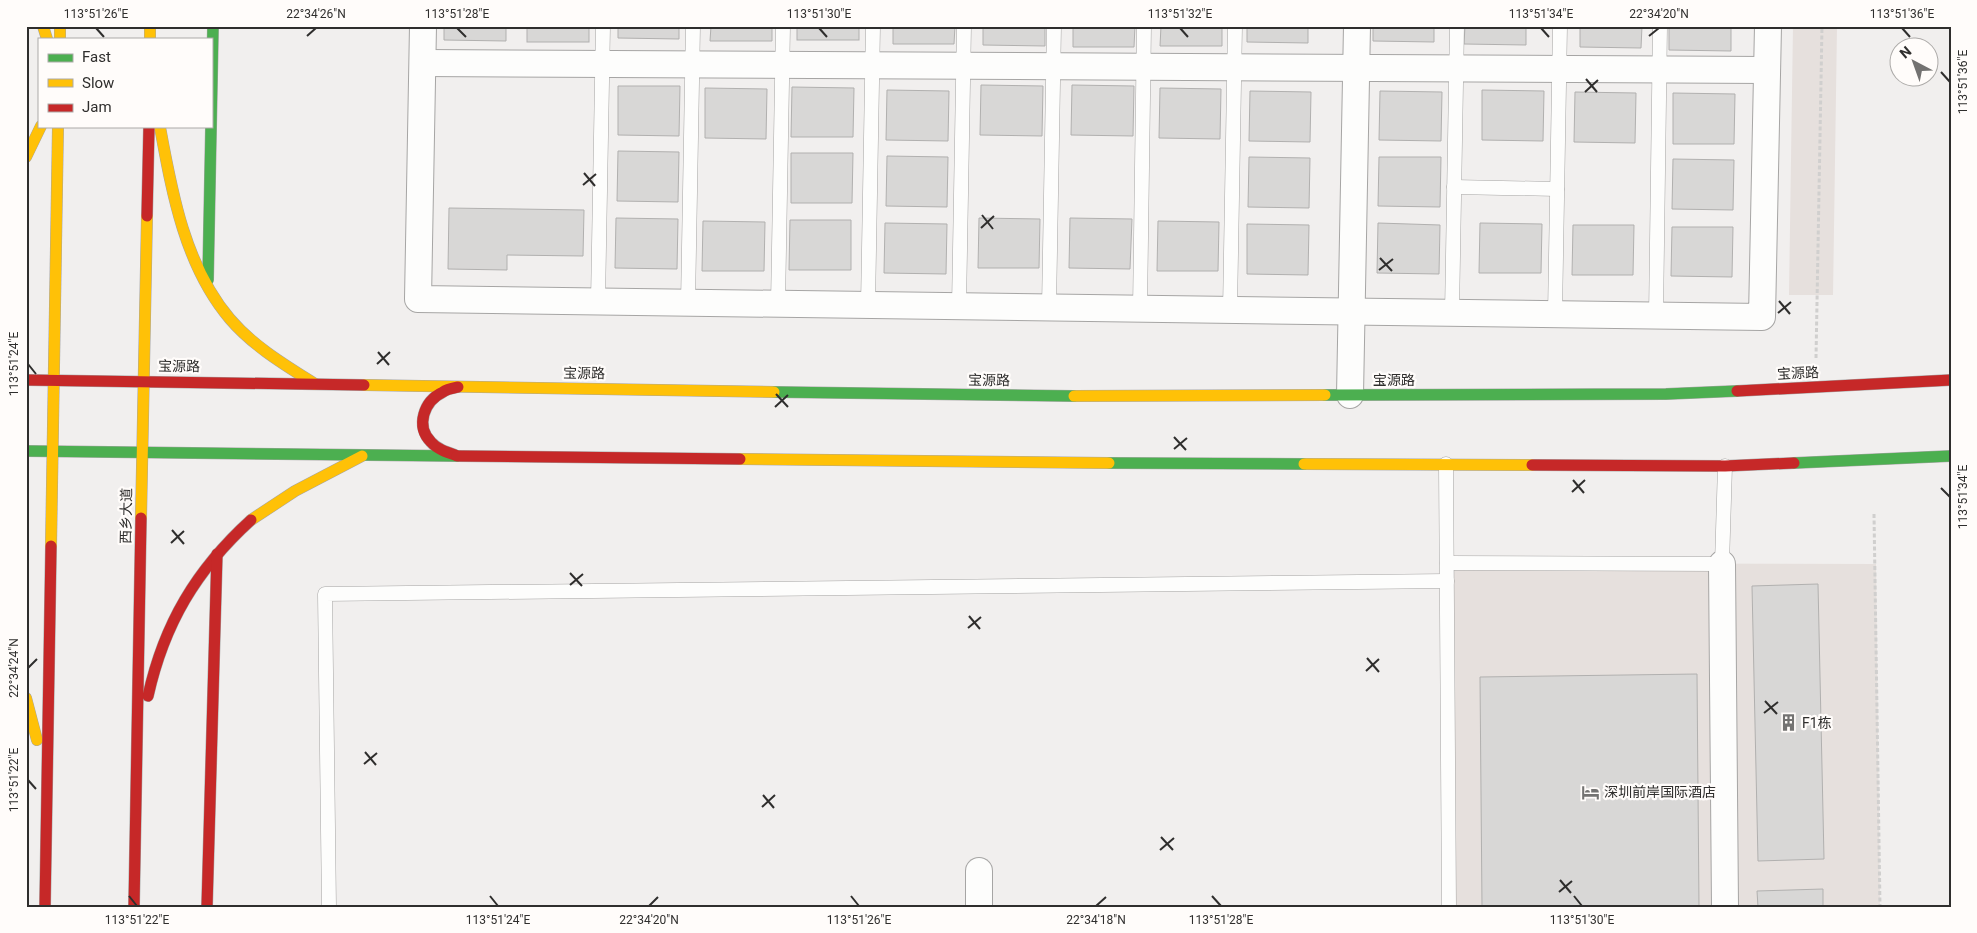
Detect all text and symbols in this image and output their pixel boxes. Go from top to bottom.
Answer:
text: 113°51'26"E [64,7,128,21]
text: 22°34'26"N [286,7,346,21]
text: 113°51'28"E [425,7,489,21]
text: 113°51'30"E [787,7,851,21]
text: 113°51'32"E [1148,7,1212,21]
text: 113°51'34"E [1509,7,1573,21]
text: 22°34'20"N [1629,7,1689,21]
text: 113°51'36"E [1870,7,1934,21]
legend [38,38,212,128]
north arrow [1890,38,1940,88]
text: N [1896,43,1914,61]
text: Fast [82,48,111,66]
text: 113°51'36"E [1956,50,1970,114]
text: Slow [82,74,114,92]
text: Jam [82,98,112,116]
text: 113°51'24"E [7,332,21,396]
street label: 宝源路 [158,358,200,374]
street label: 宝源路 [1777,364,1819,382]
street label: 宝源路 [563,365,605,381]
street label: 宝源路 [968,372,1010,388]
street label: 宝源路 [1373,372,1415,388]
text: 113°51'34"E [1956,465,1970,529]
street label: 西乡大道 [118,488,134,544]
text: 22°34'24"N [7,638,21,698]
building icon: F1栋 [1778,713,1798,733]
place label: F1栋 [1802,715,1832,731]
text: 113°51'22"E [7,748,21,812]
hotel icon: 深圳前岸国际酒店 [1580,782,1600,802]
place label: 深圳前岸国际酒店 [1604,784,1716,800]
text: 113°51'22"E [105,913,169,927]
text: 113°51'24"E [466,913,530,927]
text: 22°34'20"N [619,913,679,927]
text: 113°51'26"E [827,913,891,927]
text: 22°34'18"N [1066,913,1126,927]
text: 113°51'28"E [1189,913,1253,927]
text: 113°51'30"E [1550,913,1614,927]

